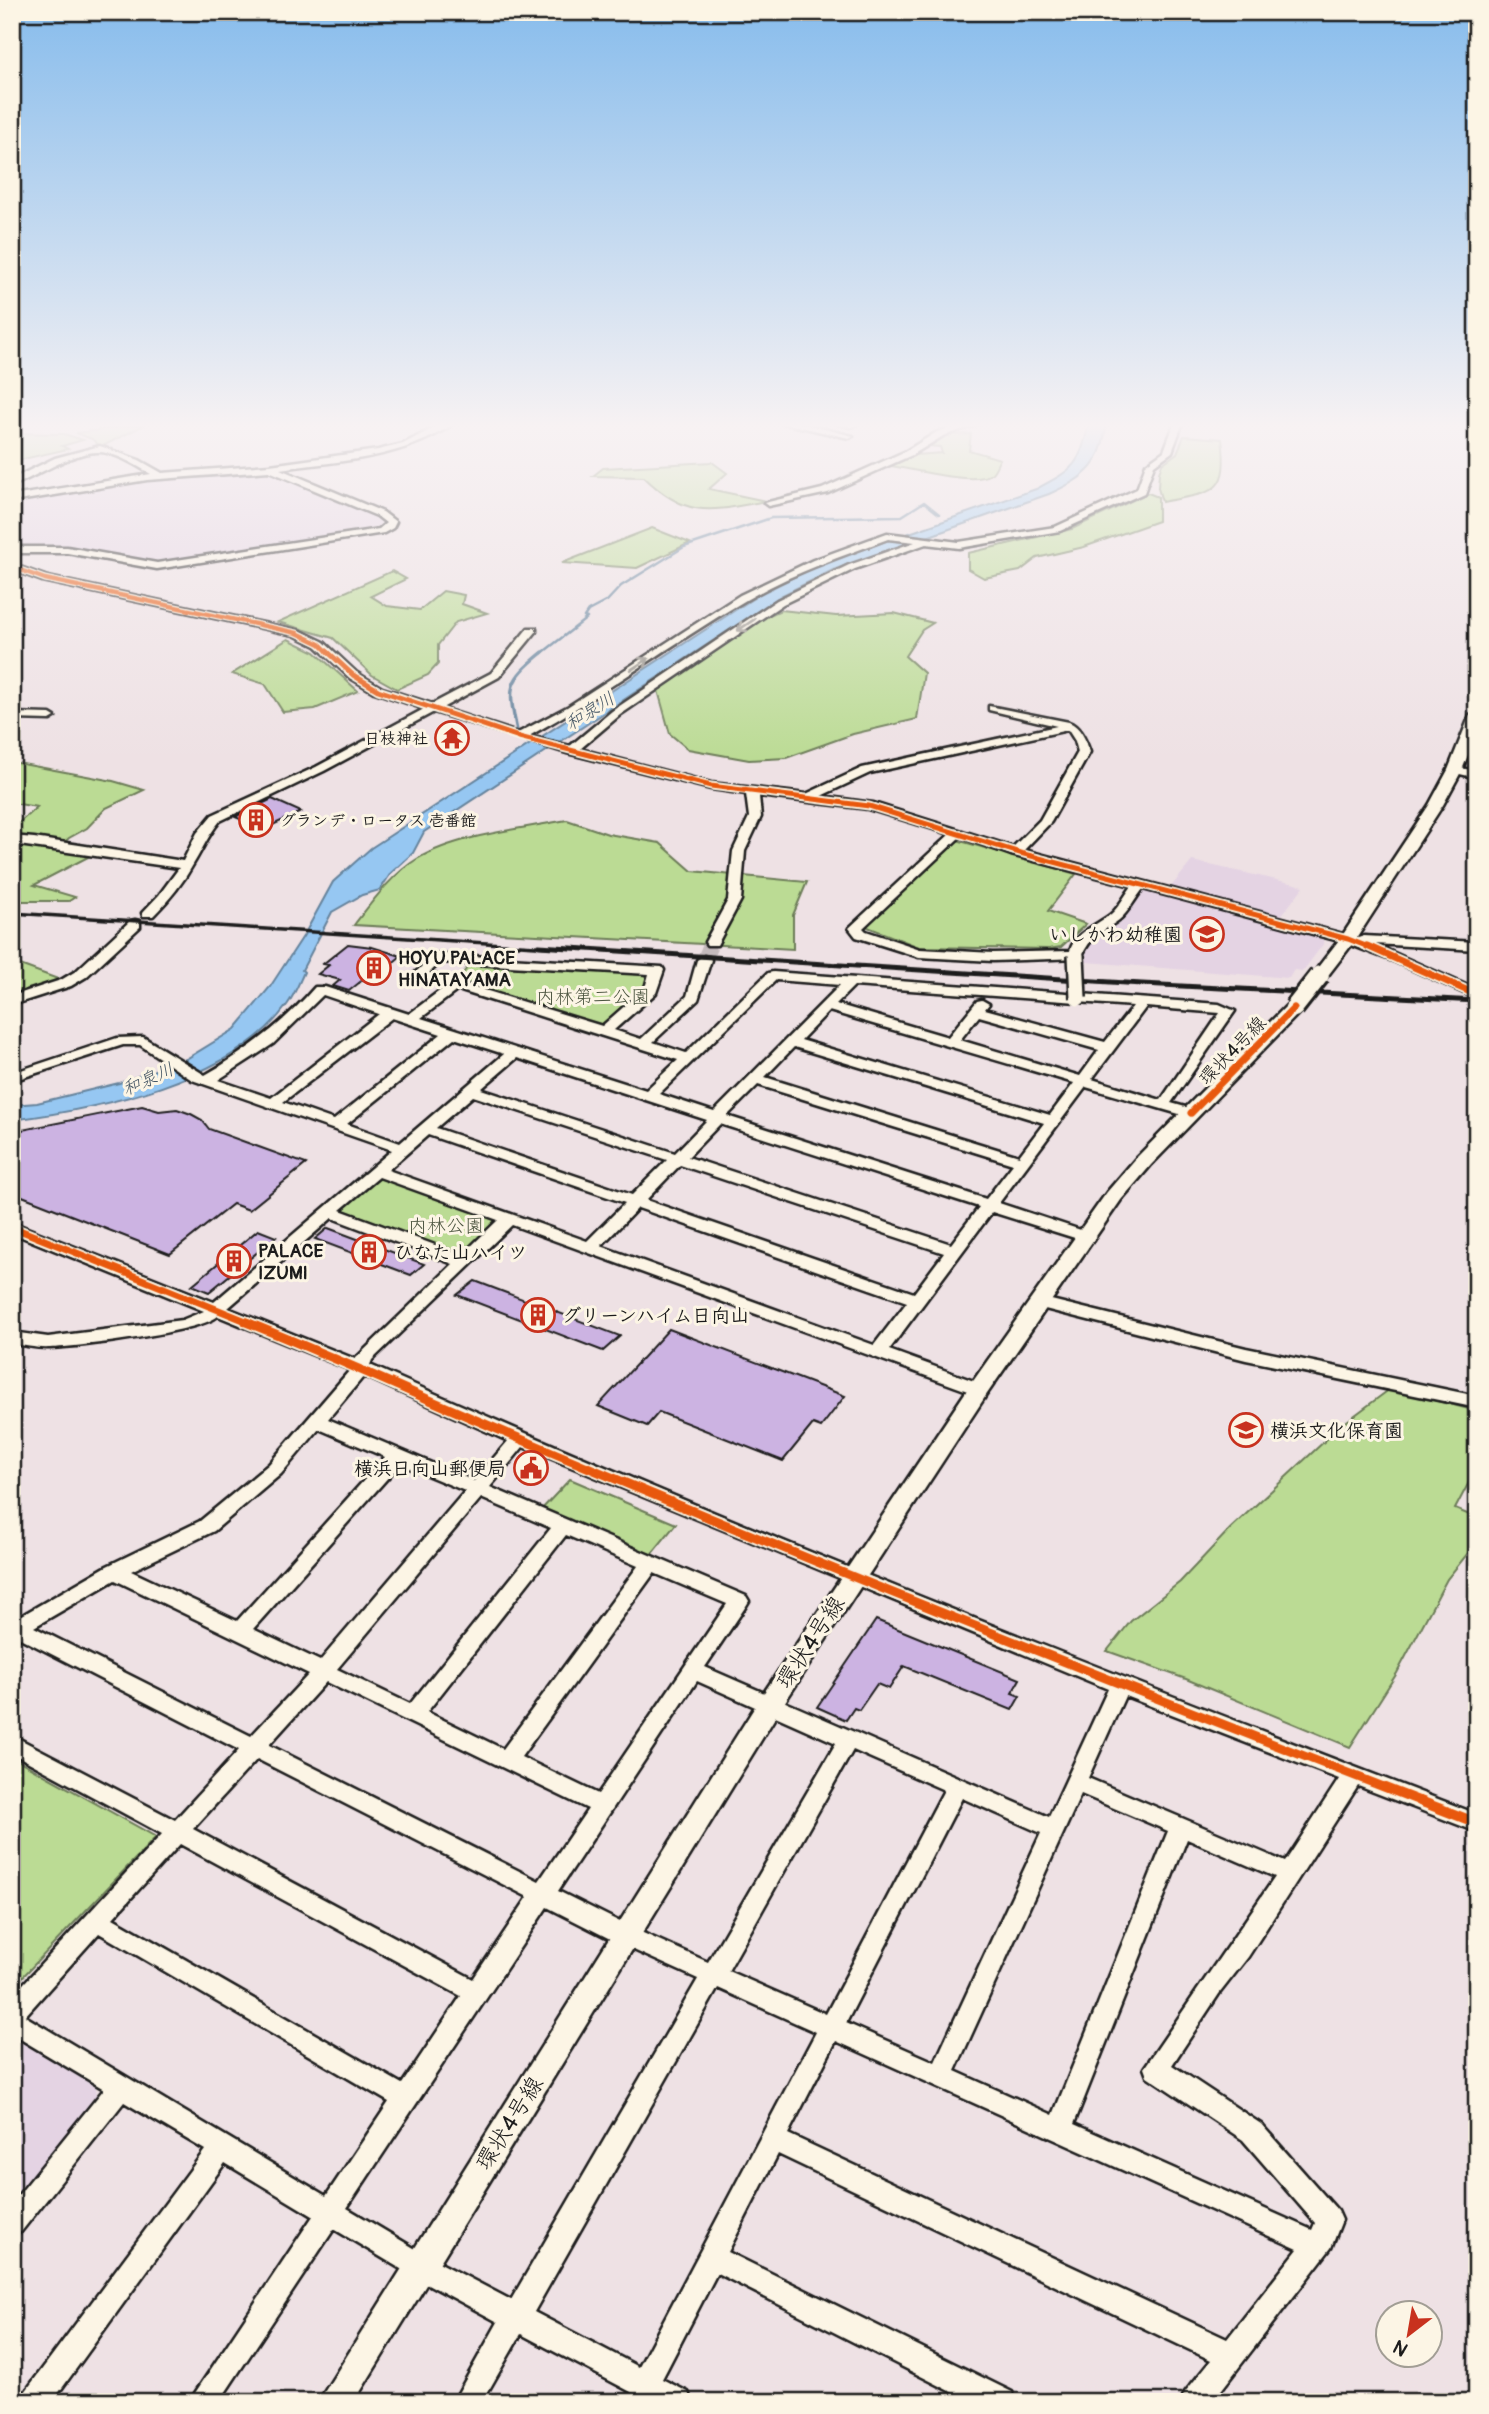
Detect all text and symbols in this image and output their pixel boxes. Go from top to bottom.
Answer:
one-way arrow [737,618,757,632]
one-way arrow [630,657,650,671]
water label: 和泉川 [561,687,619,735]
temple icon: 日枝神社 [433,719,471,757]
place label: 日枝神社 [364,729,428,749]
building icon: グランデ・ロータス 壱番館 [237,801,275,839]
place label: グランデ・ロータス 壱番館 [280,811,476,831]
school or university icon: いしかわ幼稚園 [1188,915,1226,953]
place label: いしかわ幼稚園 [1049,923,1182,947]
place label: HOYU PALACE HINATAYAMA [398,946,515,992]
building icon: HOYU PALACE HINATAYAMA [355,949,393,987]
park label: 内林第二公園 [536,985,650,1009]
street label: 環状4号線 [1194,1011,1272,1090]
water label: 和泉川 [119,1058,178,1101]
park label: 内林公園 [408,1214,484,1238]
building icon: ひなた山ハイツ [350,1233,388,1271]
place label: PALACE IZUMI [258,1239,323,1285]
place label: ひなた山ハイツ [394,1241,527,1265]
building icon: PALACE IZUMI [215,1242,253,1280]
building icon: グリーンハイム日向山 [519,1296,557,1334]
place label: グリーンハイム日向山 [562,1304,749,1328]
school or university icon: 横浜文化保育園 [1227,1411,1265,1449]
place label: 横浜文化保育園 [1270,1419,1403,1443]
public building icon: 横浜日向山郵便局 [512,1449,550,1487]
place label: 横浜日向山郵便局 [354,1457,506,1481]
street label: 環状4号線 [770,1590,851,1694]
street label: 環状4号線 [469,2071,550,2176]
north arrow [1374,2298,1444,2368]
text: N [1389,2334,1412,2361]

